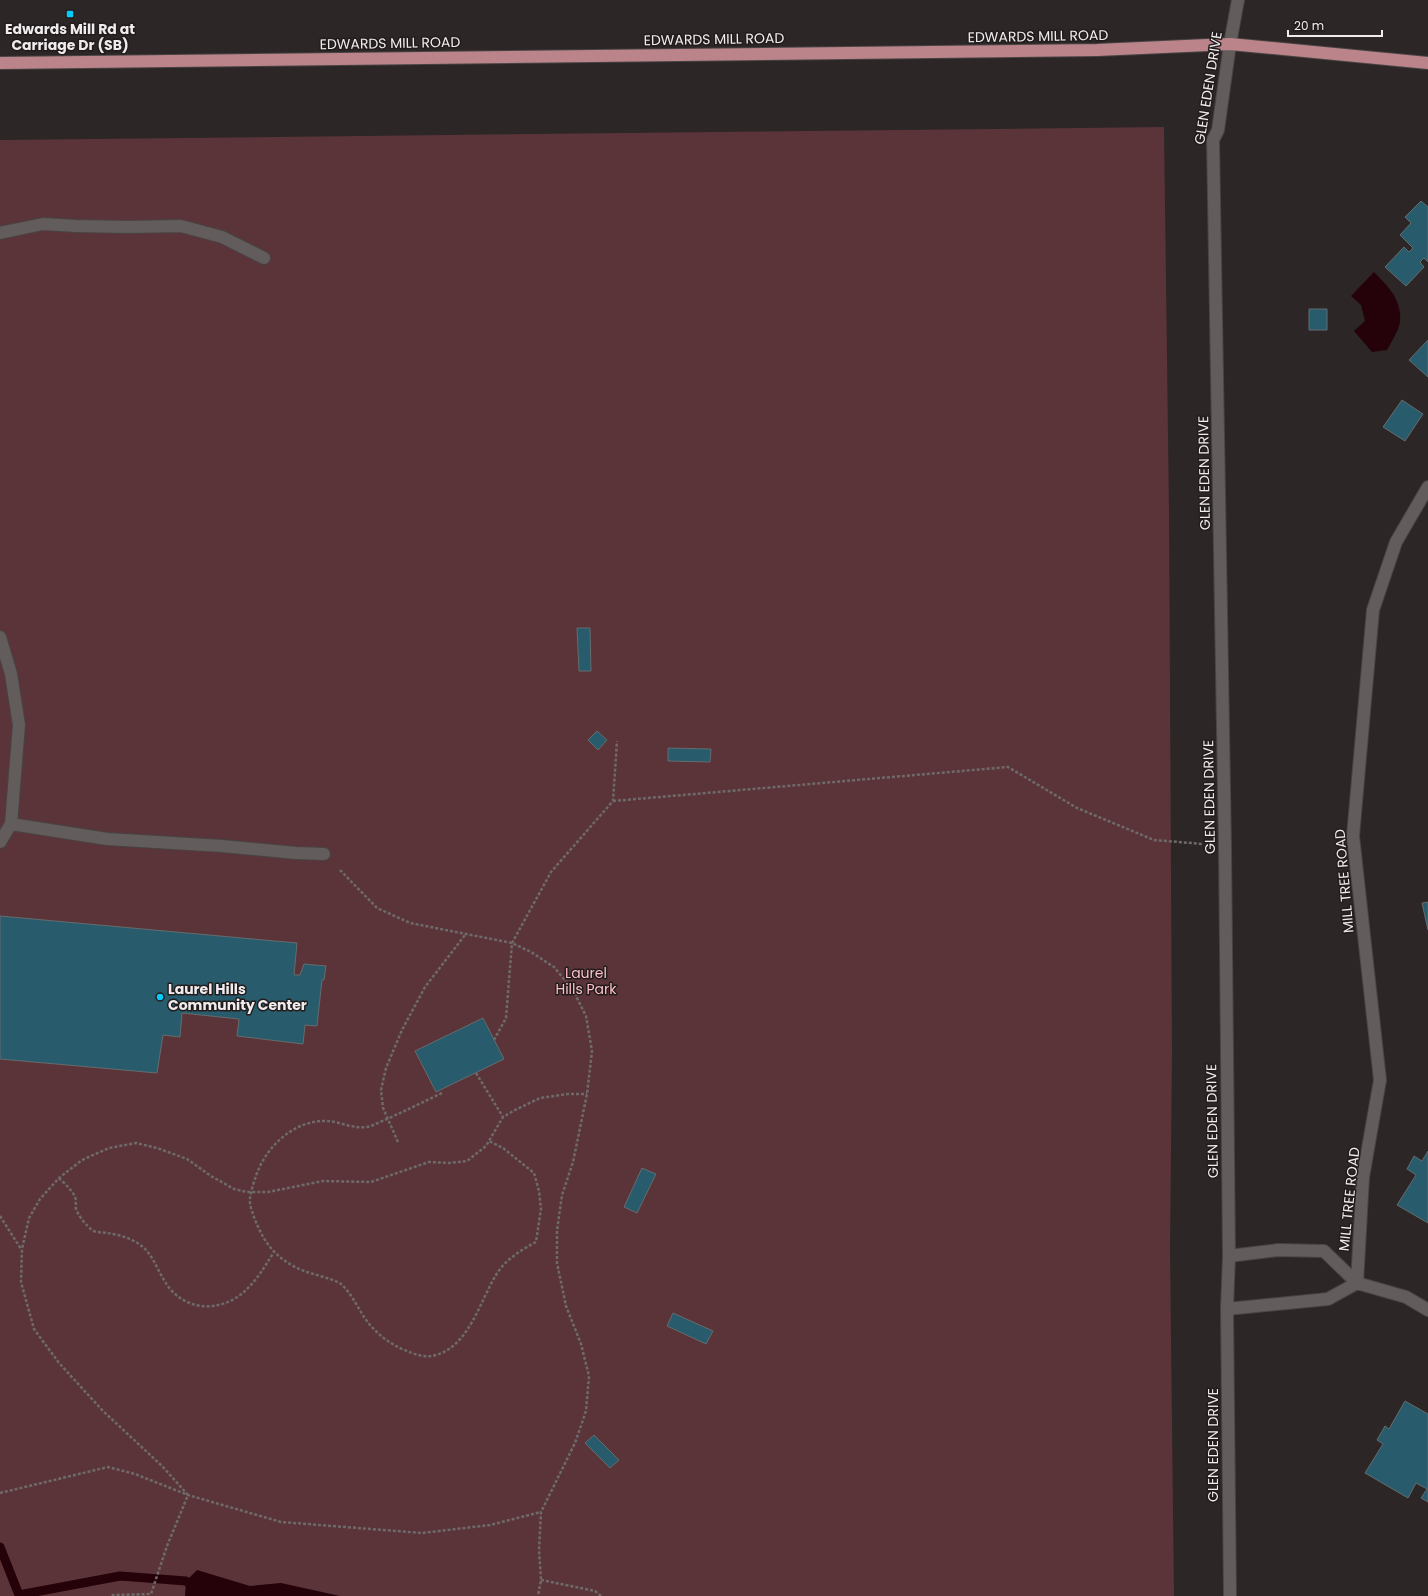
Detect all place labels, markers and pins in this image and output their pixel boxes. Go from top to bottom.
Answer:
marker: Edwards Mill Rd at Carriage Dr (SB) [65,9,75,19]
place label: Edwards Mill Rd at Carriage Dr (SB) [5,19,135,55]
place label: Laurel Hills Community Center [168,979,307,1015]
marker: Laurel Hills Community Center [155,992,165,1002]

